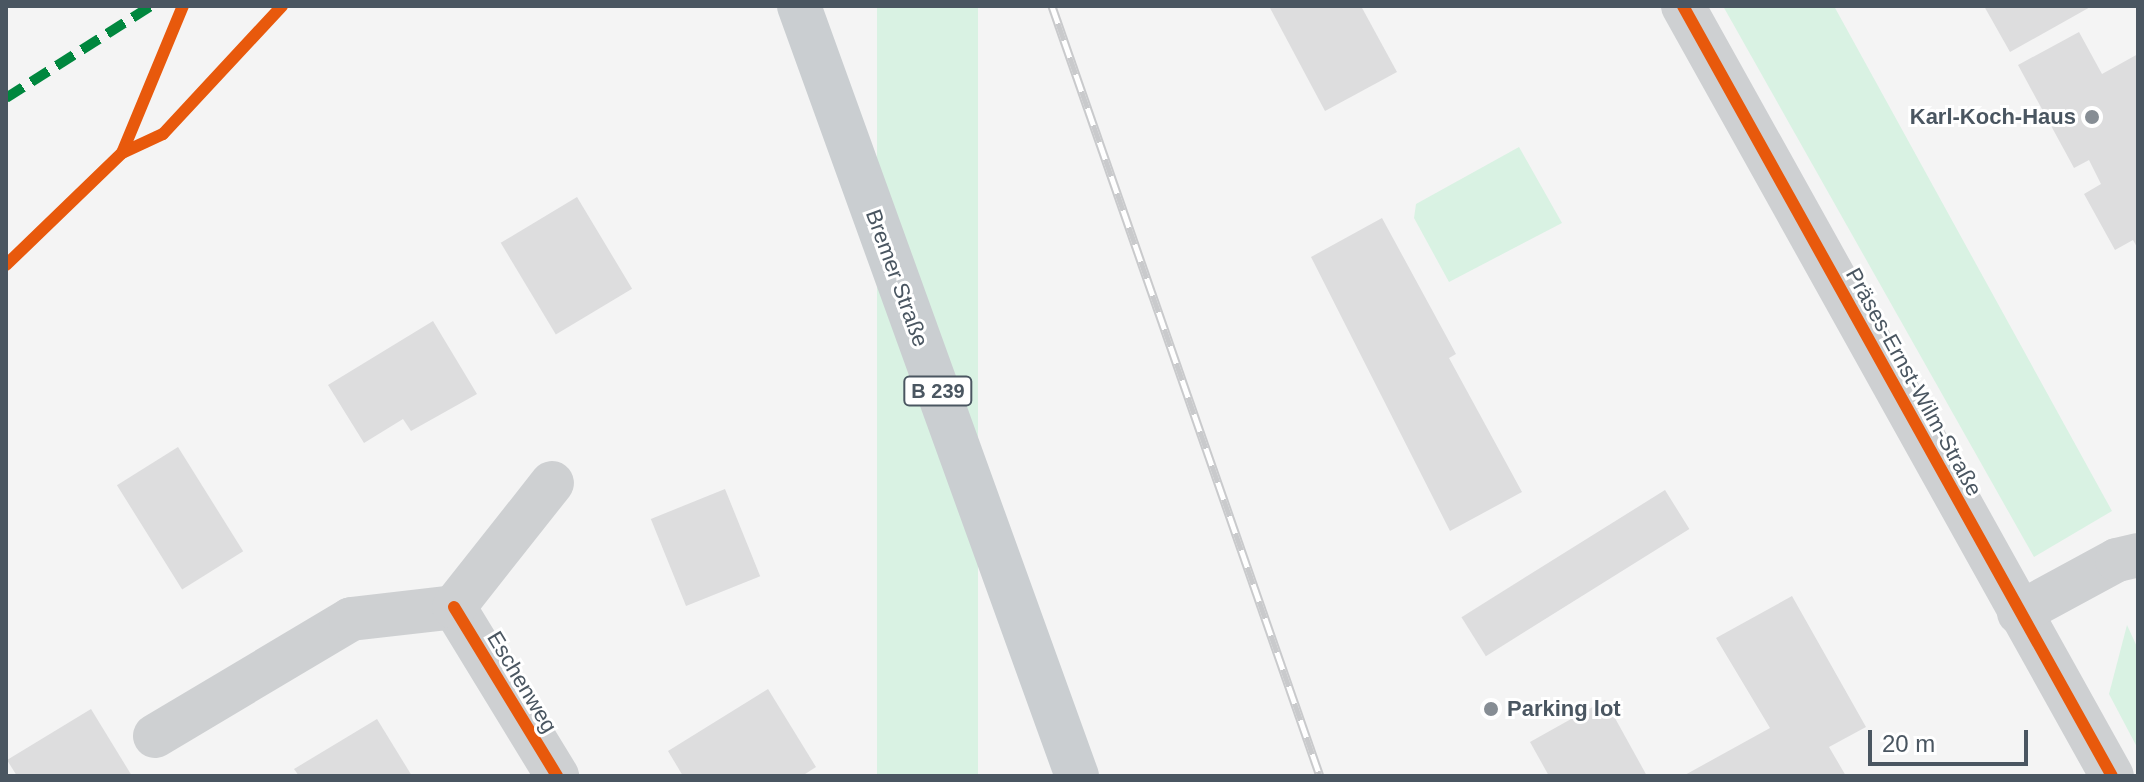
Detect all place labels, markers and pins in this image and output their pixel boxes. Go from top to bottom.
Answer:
place label: Karl-Koch-Haus [1910,104,2076,130]
marker: Karl-Koch-Haus [2083,108,2101,126]
place label: Parking lot [1507,696,1621,722]
marker: Parking lot [1482,700,1500,718]

